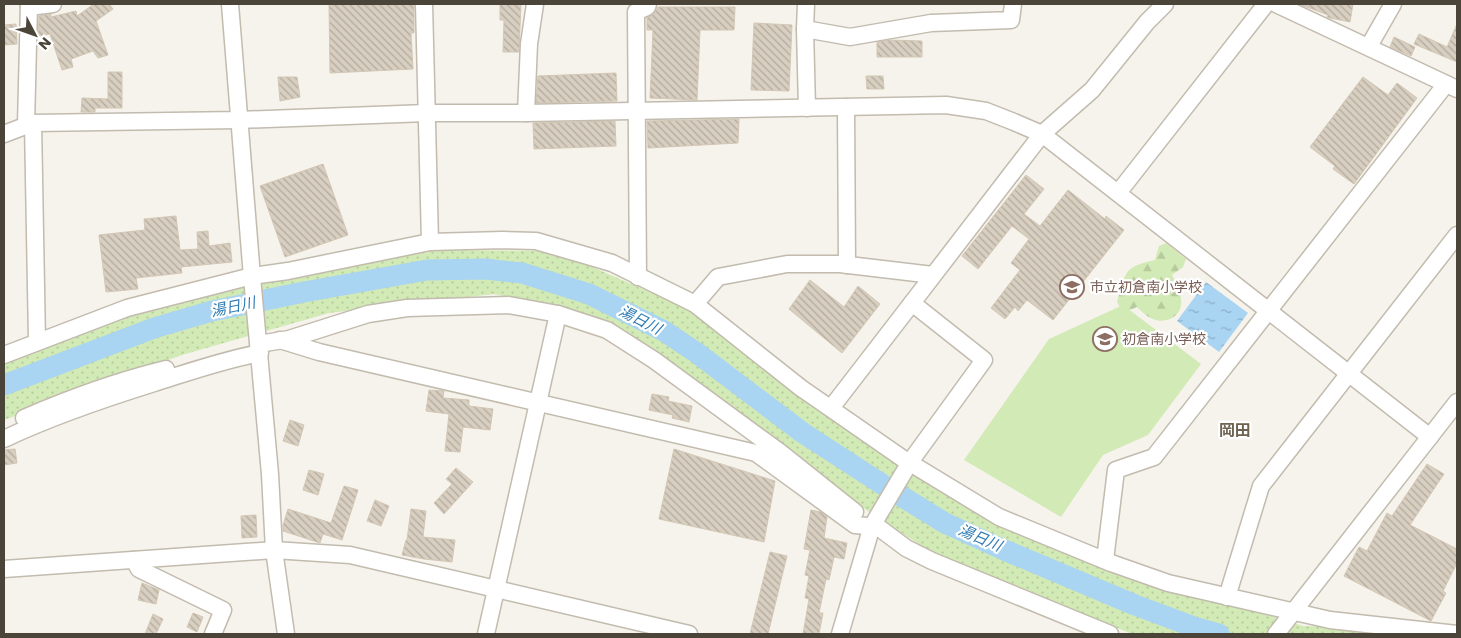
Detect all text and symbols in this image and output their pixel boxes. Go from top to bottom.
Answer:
north arrow [10,10,60,60]
text: N [34,33,56,54]
school or university icon: 市立初倉南小学校 [1059,274,1085,300]
place label: 市立初倉南小学校 [1090,277,1202,297]
water label: 湯日川 [209,291,259,321]
water label: 湯日川 [615,300,667,340]
school or university icon: 初倉南小学校 [1092,326,1118,352]
place label: 初倉南小学校 [1122,329,1206,349]
district label: 岡田 [1219,419,1251,442]
water label: 湯日川 [955,519,1007,557]

